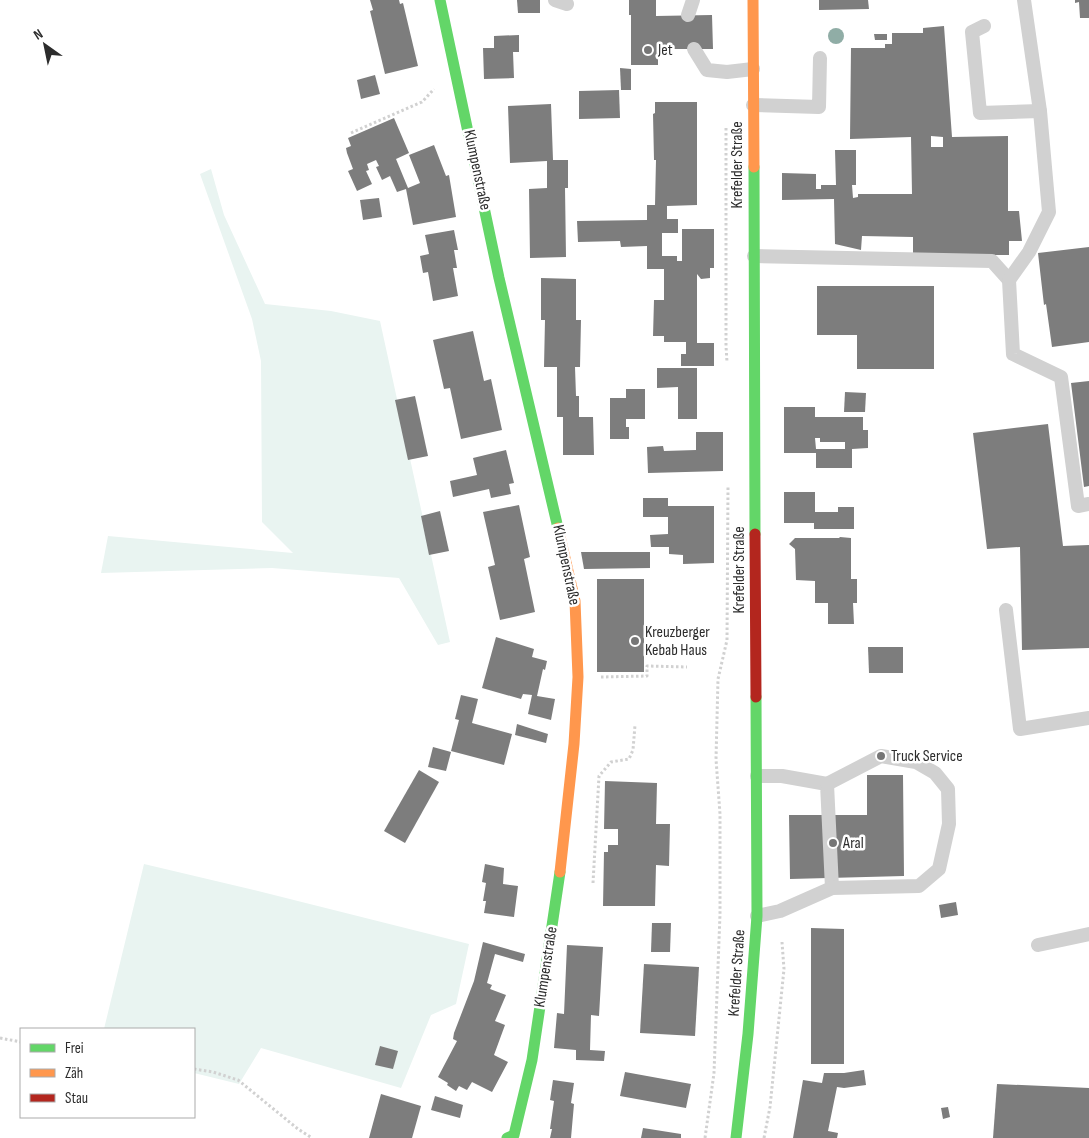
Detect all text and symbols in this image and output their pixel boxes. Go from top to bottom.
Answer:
north arrow [20,20,70,70]
text: N [30,25,46,44]
place label: Jet [657,41,673,60]
marker: Jet [642,44,654,56]
street label: Krefelder Straße [728,121,747,209]
street label: Klumpenstraße [459,128,495,212]
street label: Klumpenstraße [548,523,584,607]
street label: Krefelder Straße [730,526,749,614]
place label: Kreuzberger Kebab Haus [645,623,710,660]
marker: Kreuzberger Kebab Haus [629,635,641,647]
place label: Truck Service [891,747,963,766]
marker: Truck Service [875,750,887,762]
place label: Aral [842,834,864,853]
marker: Aral [827,837,839,849]
street label: Klumpenstraße [530,925,562,1009]
street label: Krefelder Straße [724,929,750,1017]
legend [20,1028,195,1118]
text: Frei [65,1039,84,1058]
text: Zäh [65,1064,83,1083]
text: Stau [65,1089,88,1108]

